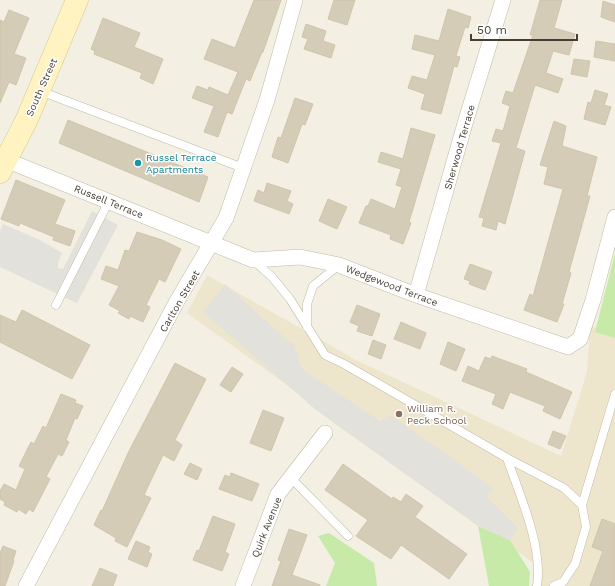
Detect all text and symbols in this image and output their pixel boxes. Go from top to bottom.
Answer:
scale bar [471,16,577,42]
text: 50 m [477,23,507,37]
street label: South Street [24,56,60,118]
street label: Sherwood Terrace [442,103,477,191]
place label: Russel Terrace Apartments [146,152,217,175]
marker: Russel Terrace Apartments [133,158,143,168]
street label: Russell Terrace [73,183,145,220]
street label: Wedgewood Terrace [344,263,440,308]
street label: Carlton Street [157,268,202,334]
place label: William R. Peck School [407,403,467,426]
marker: William R. Peck School [394,409,404,419]
street label: Quirk Avenue [249,495,284,559]

